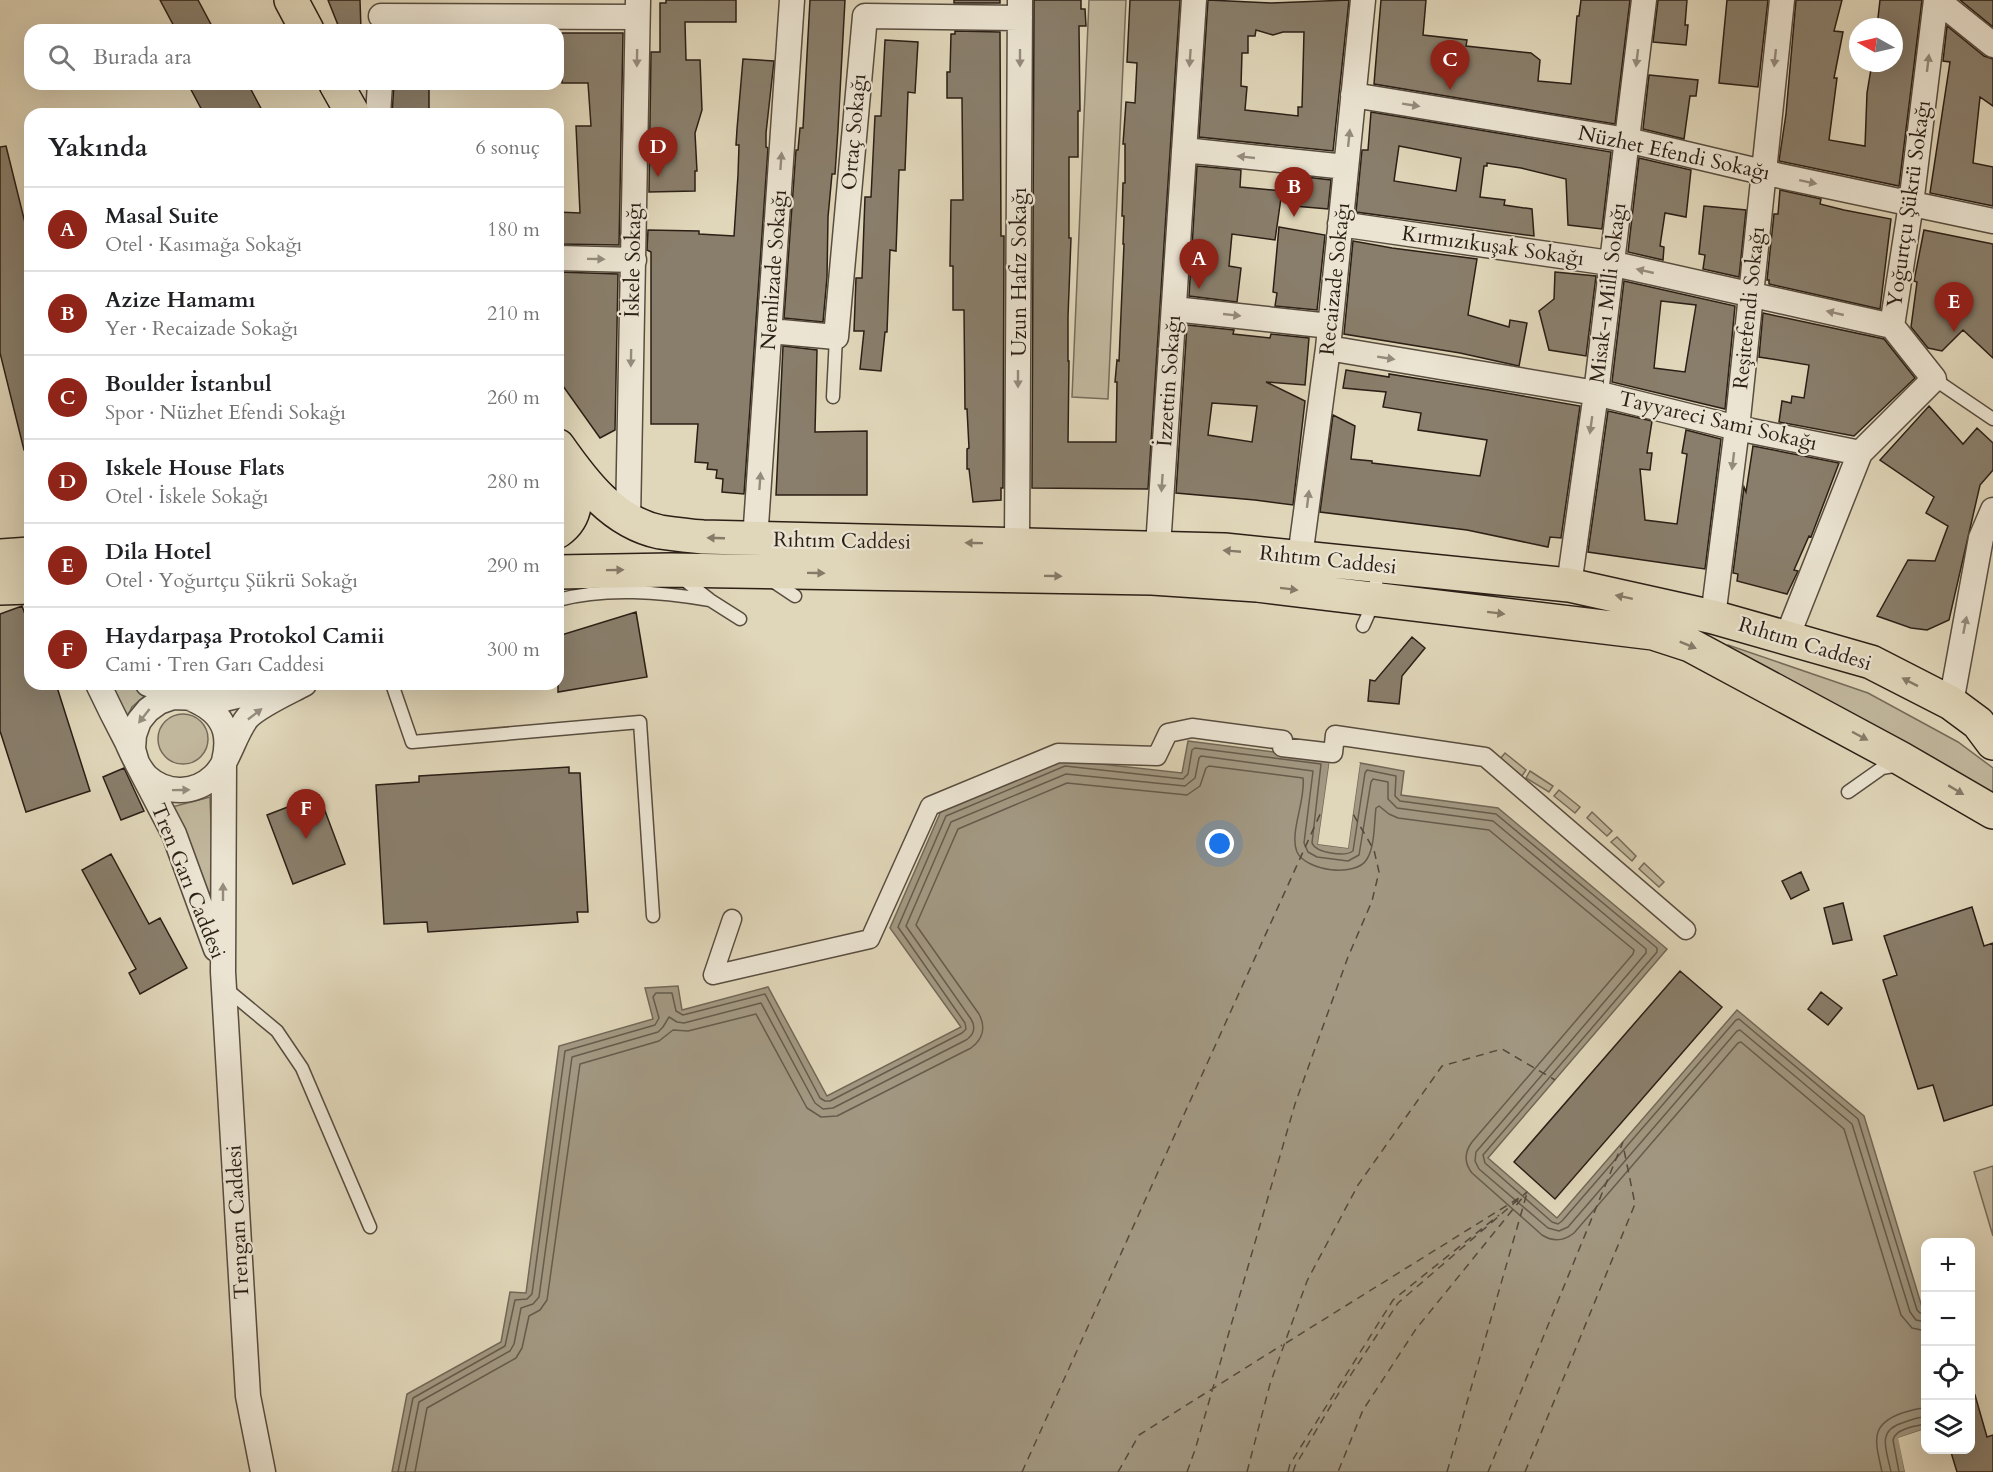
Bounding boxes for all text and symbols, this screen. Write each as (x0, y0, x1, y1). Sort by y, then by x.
north arrow (1849, 18, 1903, 72)
search box (24, 24, 564, 90)
pin: C (1430, 40, 1470, 90)
icon: search (45, 41, 78, 74)
text: Burada ara (93, 42, 192, 72)
one-way arrow (632, 49, 642, 68)
one-way arrow (1015, 49, 1025, 68)
one-way arrow (1185, 49, 1195, 68)
one-way arrow (1632, 49, 1642, 68)
one-way arrow (1770, 49, 1780, 68)
one-way arrow (1923, 53, 1933, 72)
street label: Ortaç Sokağı (834, 73, 874, 191)
street label: Yoğurtçu Şükrü Sokağı (1880, 98, 1938, 310)
one-way arrow (1402, 100, 1421, 109)
street label: Nüzhet Efendi Sokağı (1575, 118, 1773, 188)
pin: D (638, 128, 678, 177)
one-way arrow (1344, 128, 1354, 147)
text: Yakında (48, 130, 148, 165)
text: 6 sonuç (475, 134, 540, 161)
one-way arrow (777, 152, 786, 171)
one-way arrow (1236, 152, 1255, 162)
pin: B (1274, 168, 1314, 217)
one-way arrow (1799, 178, 1818, 187)
street label: Uzun Hafız Sokağı (1005, 187, 1034, 357)
street label: Nemlizade Sokağı (754, 189, 794, 351)
text: Masal Suite (105, 201, 219, 231)
street label: Recaizade Sokağı (1313, 201, 1357, 357)
street label: Misak-ı Milli Sokağı (1583, 201, 1633, 385)
street label: İskele Sokağı (617, 202, 649, 318)
text: A (60, 216, 75, 243)
text: 180 m (487, 216, 540, 243)
street label: Kırmızıkuşak Sokağı (1400, 219, 1586, 273)
street label: Reşitefendi Sokağı (1726, 225, 1772, 391)
text: Otel · Kasımağa Sokağı (105, 231, 302, 258)
pin: A (1180, 240, 1218, 289)
one-way arrow (586, 254, 605, 264)
one-way arrow (1635, 265, 1654, 275)
pin: E (1934, 282, 1974, 332)
text: Azize Hamamı (105, 285, 256, 315)
text: B (60, 300, 75, 327)
text: 210 m (487, 300, 540, 327)
one-way arrow (1825, 308, 1844, 317)
one-way arrow (1223, 310, 1242, 320)
street label: İzzettin Sokağı (1150, 314, 1188, 448)
text: Yer · Recaizade Sokağı (105, 315, 298, 342)
one-way arrow (627, 349, 636, 368)
one-way arrow (1376, 354, 1395, 363)
text: Boulder İstanbul (105, 369, 272, 399)
one-way arrow (1013, 370, 1023, 389)
text: C (60, 384, 75, 411)
text: 260 m (487, 384, 540, 411)
street label: Tayyareci Sami Sokağı (1616, 384, 1820, 458)
text: Spor · Nüzhet Efendi Sokağı (105, 399, 346, 426)
one-way arrow (1587, 416, 1596, 435)
one-way arrow (1728, 451, 1738, 470)
text: Iskele House Flats (105, 453, 285, 483)
text: D (59, 468, 76, 495)
text: 280 m (487, 468, 540, 495)
one-way arrow (755, 472, 764, 491)
one-way arrow (1158, 474, 1167, 493)
text: Otel · İskele Sokağı (105, 483, 268, 510)
one-way arrow (1304, 489, 1313, 508)
street label: Rıhtım Caddesi (773, 525, 911, 557)
one-way arrow (706, 533, 725, 543)
text: Dila Hotel (105, 537, 211, 567)
street label: Rıhtım Caddesi (1258, 538, 1398, 582)
one-way arrow (964, 539, 983, 548)
one-way arrow (1222, 546, 1241, 555)
text: E (61, 552, 74, 579)
text: 290 m (487, 552, 540, 579)
one-way arrow (605, 565, 624, 575)
text: Otel · Yoğurtçu Şükrü Sokağı (105, 567, 358, 594)
one-way arrow (806, 568, 825, 578)
one-way arrow (1043, 572, 1062, 581)
one-way arrow (1280, 584, 1299, 593)
one-way arrow (1614, 592, 1633, 601)
one-way arrow (1487, 609, 1506, 618)
street label: Rıhtım Caddesi (1735, 610, 1875, 678)
one-way arrow (1961, 615, 1970, 634)
text: Haydarpaşa Protokol Camii (105, 621, 385, 651)
text: F (62, 636, 73, 663)
text: 300 m (487, 636, 540, 663)
one-way arrow (1679, 641, 1697, 650)
text: Cami · Tren Garı Caddesi (105, 651, 324, 678)
one-way arrow (1902, 678, 1919, 687)
one-way arrow (247, 707, 263, 720)
one-way arrow (138, 708, 150, 724)
one-way arrow (1852, 731, 1869, 741)
one-way arrow (1948, 784, 1964, 795)
one-way arrow (172, 785, 191, 794)
pin: F (286, 790, 326, 839)
street label: Tren Garı Caddesi (144, 799, 232, 963)
your location (1205, 829, 1234, 858)
one-way arrow (218, 883, 228, 902)
street label: Trengarı Caddesi (219, 1144, 257, 1300)
map controls (1921, 1238, 1975, 1454)
button: + (1921, 1238, 1975, 1292)
button: − (1921, 1292, 1975, 1346)
button: locate (1921, 1346, 1975, 1400)
button: layers (1921, 1400, 1975, 1454)

